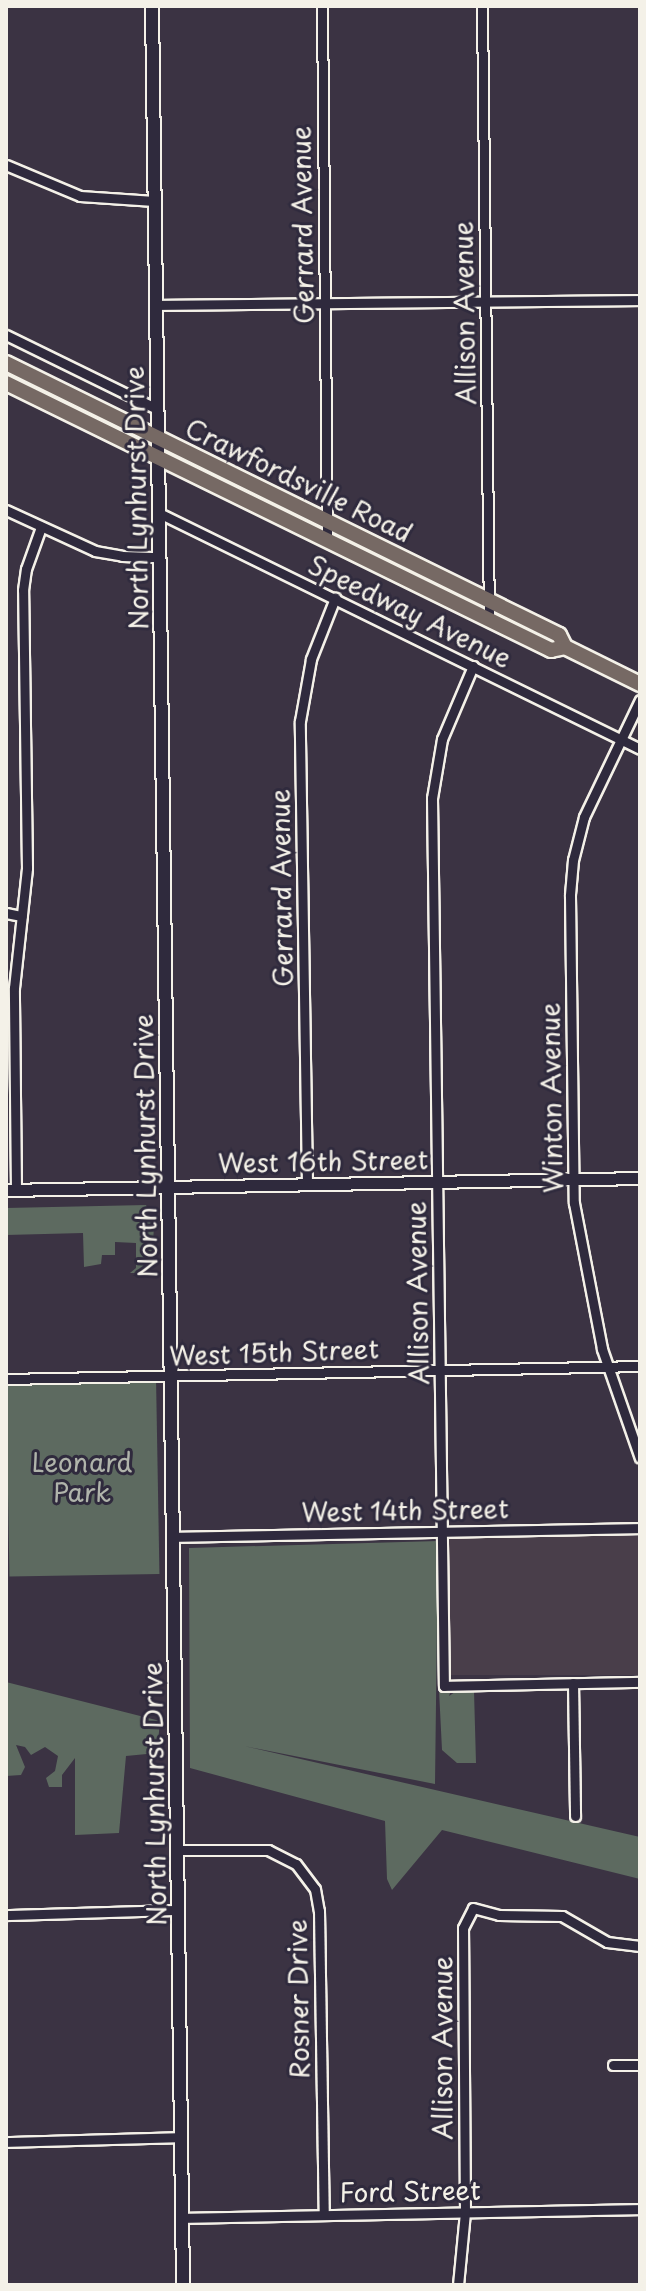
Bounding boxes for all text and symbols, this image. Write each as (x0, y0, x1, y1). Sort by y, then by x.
street label: Gerrard Avenue (285, 125, 319, 325)
street label: Allison Avenue (447, 222, 481, 404)
street label: North Lynhurst Drive (118, 364, 154, 632)
street label: Crawfordsville Road (180, 411, 418, 549)
street label: Speedway Avenue (303, 548, 517, 674)
street label: Gerrard Avenue (264, 788, 298, 988)
street label: Winton Avenue (534, 1004, 568, 1192)
street label: North Lynhurst Drive (127, 1012, 163, 1280)
street label: West 16th Street (217, 1144, 429, 1178)
street label: Allison Avenue (400, 1202, 434, 1384)
street label: West 15th Street (169, 1333, 379, 1371)
park label: Leonard Park (32, 1446, 132, 1508)
street label: West 14th Street (300, 1493, 510, 1527)
street label: North Lynhurst Drive (136, 1660, 172, 1928)
street label: Rosner Drive (281, 1918, 315, 2080)
street label: Allison Avenue (426, 1958, 458, 2138)
street label: Ford Street (339, 2174, 481, 2208)

